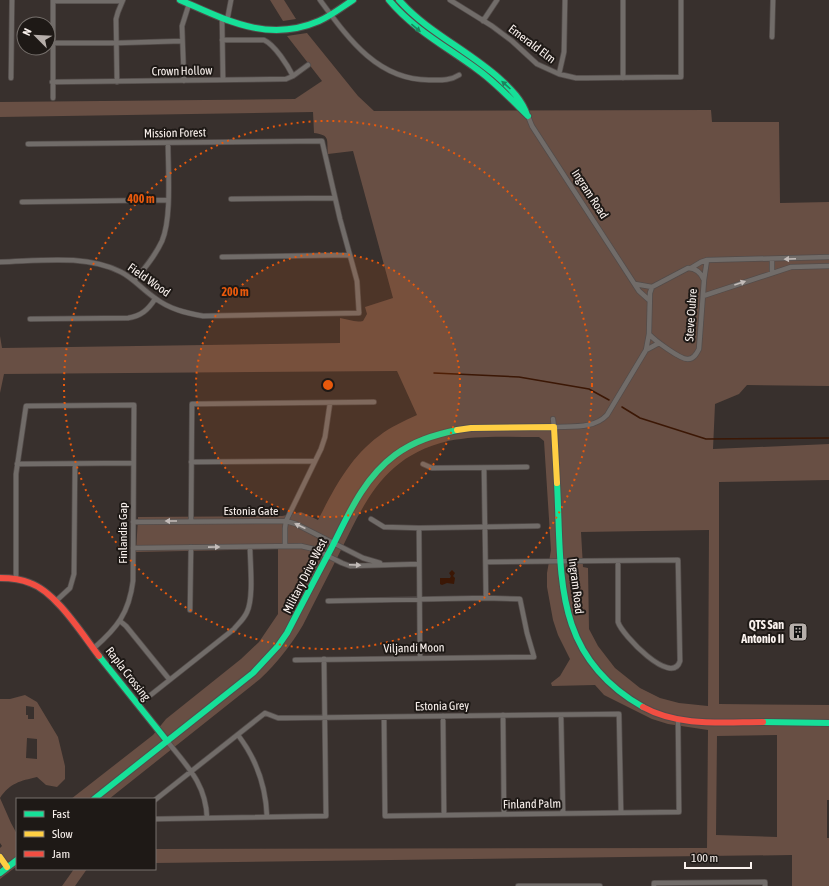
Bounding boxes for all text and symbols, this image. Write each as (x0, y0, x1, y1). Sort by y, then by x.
north arrow (16, 16, 56, 56)
street label: Emerald Elm (506, 22, 558, 66)
one-way arrow (412, 23, 421, 32)
text: N (20, 27, 34, 37)
street label: Crown Hollow (152, 63, 212, 79)
one-way arrow (501, 80, 511, 89)
street label: Mission Forest (144, 125, 207, 141)
street label: Ingram Road (569, 167, 611, 221)
text: 400 m (126, 192, 155, 206)
one-way arrow (784, 255, 796, 262)
street label: Field Wood (125, 260, 173, 300)
one-way arrow (734, 280, 746, 286)
text: 200 m (221, 285, 249, 299)
street label: Steve Oubre (682, 288, 700, 342)
centre of rings (321, 378, 335, 392)
street label: Finlandia Gap (116, 502, 130, 564)
street label: Estonia Gate (224, 504, 278, 518)
one-way arrow (164, 518, 177, 524)
one-way arrow (294, 523, 305, 529)
street label: Military Drive West (280, 536, 330, 616)
one-way arrow (208, 544, 221, 550)
street label: Ingram Road (566, 557, 586, 615)
one-way arrow (349, 562, 361, 569)
place label: QTS San Antonio II (740, 618, 784, 646)
building icon: QTS San Antonio II (787, 621, 809, 643)
street label: Viljandi Moon (383, 640, 445, 656)
street label: Rapla Crossing (103, 644, 154, 704)
street label: Estonia Grey (415, 699, 469, 713)
street label: Finland Palm (503, 796, 561, 812)
legend (16, 798, 156, 870)
text: Fast (52, 807, 70, 821)
text: Slow (52, 827, 73, 841)
scale bar (685, 844, 751, 870)
text: Jam (52, 847, 70, 861)
text: 100 m (691, 851, 718, 865)

